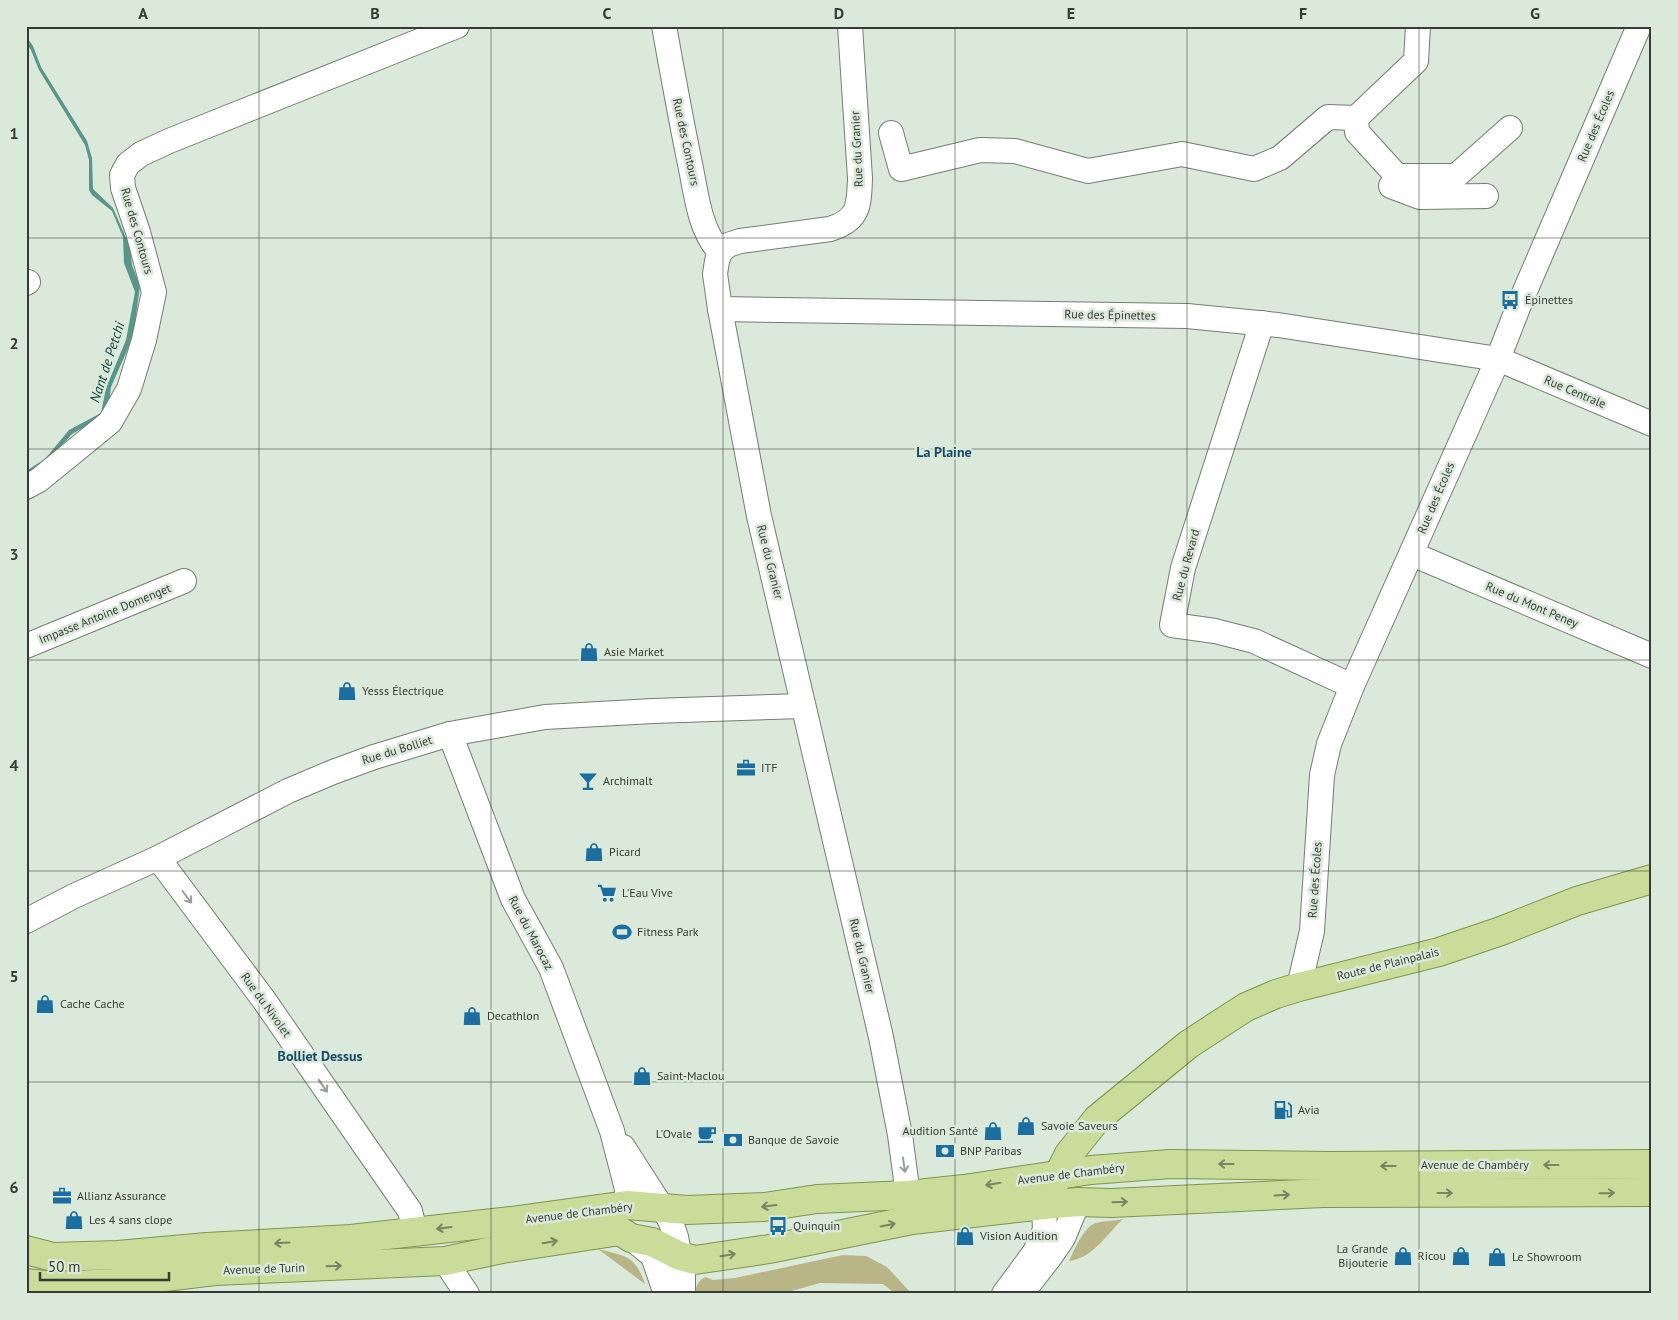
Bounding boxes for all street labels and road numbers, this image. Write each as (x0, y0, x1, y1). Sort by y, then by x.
street label: Rue des Écoles (1574, 88, 1617, 164)
street label: Rue des Contours (670, 97, 703, 187)
street label: Rue du Granier (847, 111, 866, 187)
street label: Rue des Contours (118, 186, 157, 276)
street label: Rue des Épinettes (1064, 306, 1156, 323)
street label: Rue Centrale (1542, 372, 1608, 411)
street label: Rue des Écoles (1414, 460, 1457, 536)
street label: Rue du Granier (754, 523, 787, 601)
street label: Rue du Revard (1169, 527, 1202, 602)
street label: Rue du Mont Peney (1484, 578, 1581, 631)
street label: Impasse Antoine Domenget (37, 580, 173, 647)
street label: Rue du Bolliet (360, 732, 434, 767)
street label: Rue des Écoles (1304, 841, 1325, 919)
street label: Rue du Marocaz (506, 893, 557, 972)
street label: Rue du Granier (847, 917, 878, 995)
street label: Route de Plainpalais (1335, 944, 1440, 983)
street label: Rue du Nivolet (238, 970, 295, 1040)
street label: Avenue de Chambéry (1421, 1157, 1529, 1172)
street label: Avenue de Chambéry (1017, 1159, 1126, 1188)
street label: Avenue de Chambéry (525, 1198, 634, 1227)
street label: Avenue de Turin (223, 1260, 305, 1277)

